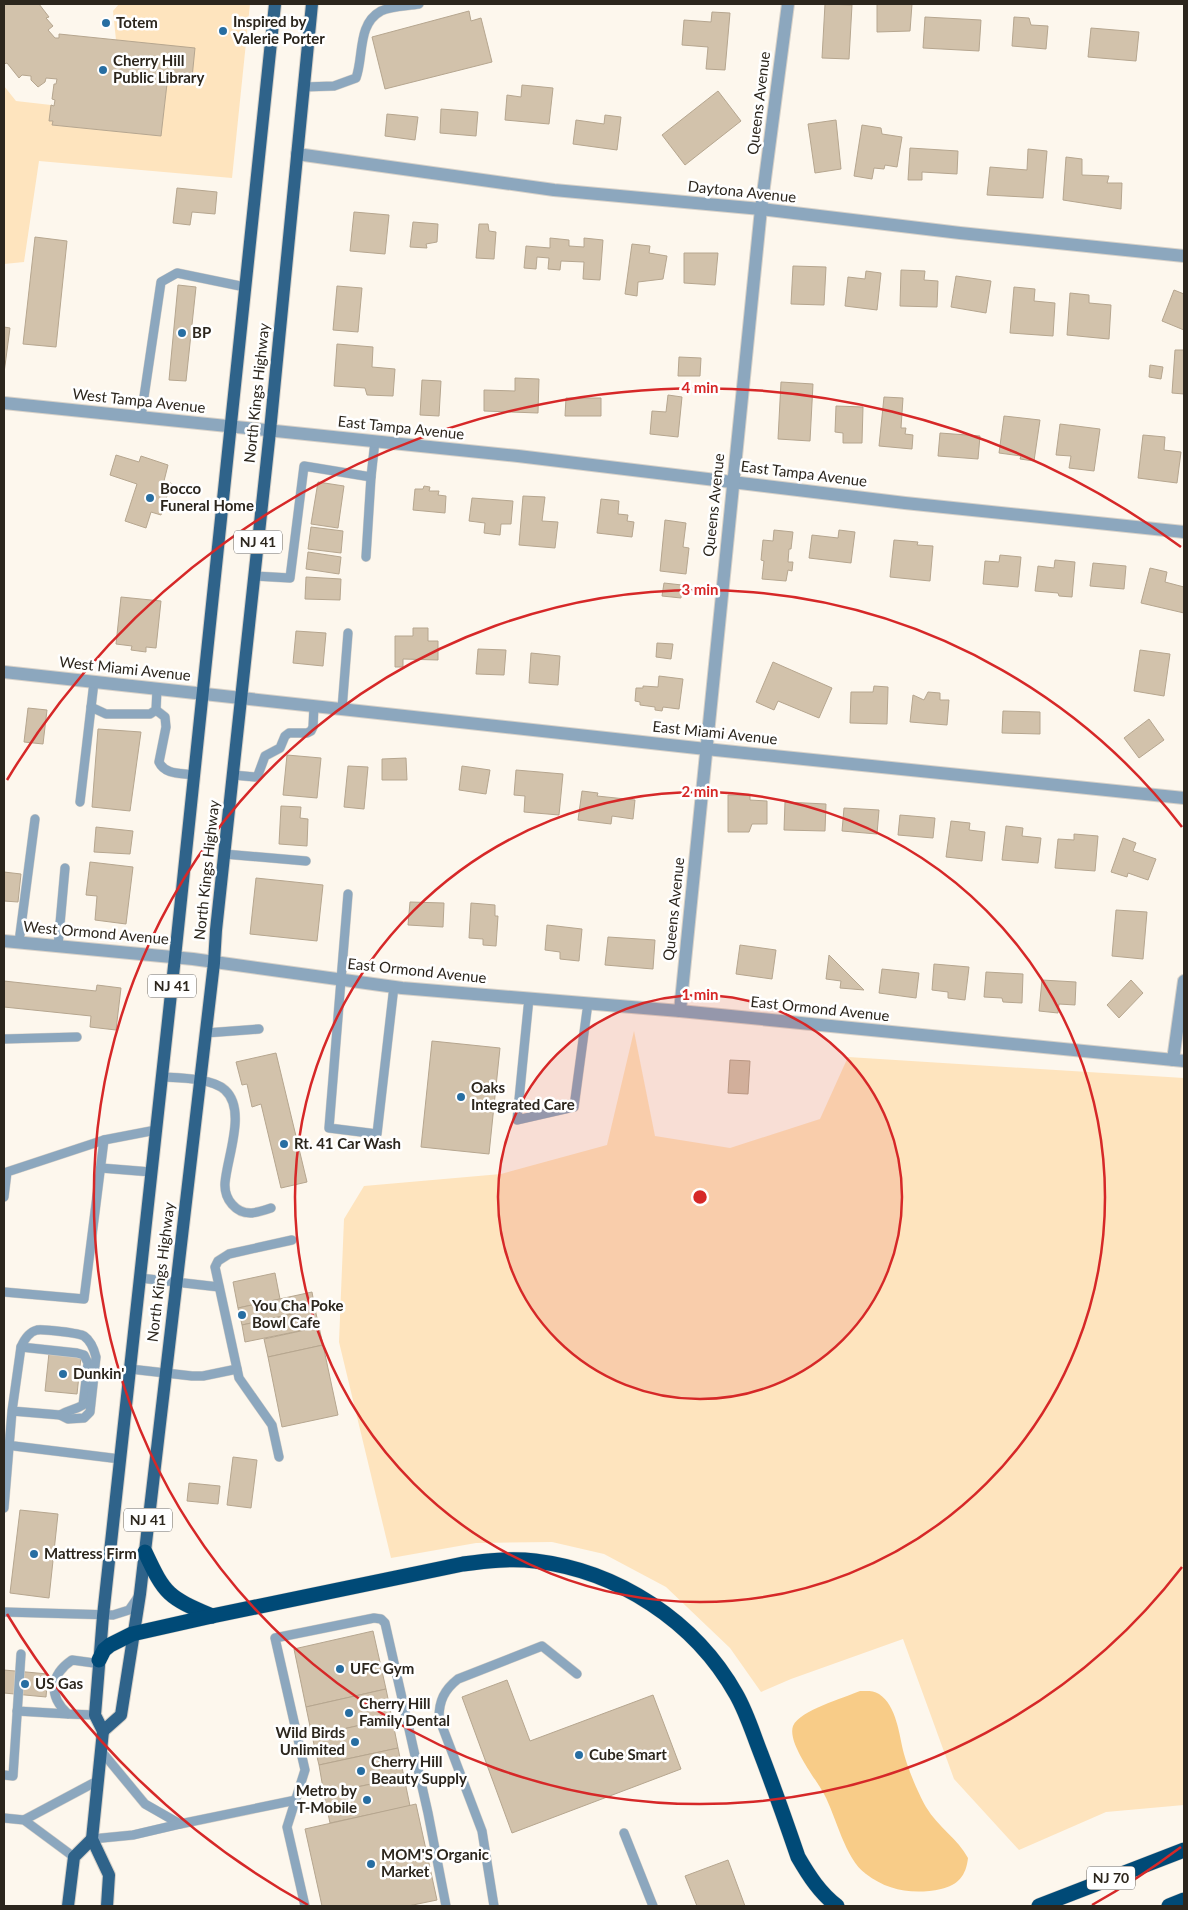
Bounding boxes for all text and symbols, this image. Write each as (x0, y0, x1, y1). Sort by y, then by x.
place label: Inspired by Valerie Porter (232, 12, 325, 47)
place label: Totem (116, 13, 158, 31)
marker: Totem (100, 17, 112, 29)
marker: Inspired by Valerie Porter (217, 25, 229, 37)
street label: Queens Avenue (743, 50, 773, 156)
place label: Cherry Hill Public Library (113, 51, 204, 86)
marker: Cherry Hill Public Library (97, 64, 109, 76)
street label: Daytona Avenue (687, 176, 797, 206)
street label: North Kings Highway (240, 322, 272, 464)
place label: BP (192, 323, 211, 341)
marker: BP (176, 327, 188, 339)
text: 4 min (681, 378, 719, 396)
street label: West Tampa Avenue (72, 384, 207, 416)
street label: East Tampa Avenue (337, 411, 465, 443)
street label: Queens Avenue (699, 452, 727, 558)
street label: East Tampa Avenue (740, 456, 868, 490)
place label: Bocco Funeral Home (160, 479, 254, 514)
marker: Bocco Funeral Home (144, 492, 156, 504)
road number: NJ 41 (234, 530, 282, 554)
text: 3 min (681, 580, 719, 598)
street label: West Miami Avenue (58, 652, 192, 684)
street label: East Miami Avenue (652, 716, 779, 748)
text: 2 min (681, 782, 719, 800)
street label: North Kings Highway (190, 799, 222, 941)
street label: Queens Avenue (659, 856, 687, 962)
street label: West Ormond Avenue (22, 917, 170, 947)
street label: East Ormond Avenue (347, 954, 488, 986)
road number: NJ 41 (148, 974, 196, 998)
text: 1 min (681, 985, 719, 1003)
street label: East Ormond Avenue (750, 992, 891, 1024)
place label: Oaks Integrated Care (471, 1078, 575, 1113)
marker: Oaks Integrated Care (455, 1091, 467, 1103)
place label: Rt. 41 Car Wash (294, 1134, 401, 1152)
marker: Rt. 41 Car Wash (278, 1138, 290, 1150)
centre of rings (691, 1188, 709, 1206)
street label: North Kings Highway (143, 1201, 178, 1343)
place label: You Cha Poke Bowl Cafe (251, 1296, 344, 1331)
marker: You Cha Poke Bowl Cafe (236, 1309, 248, 1321)
place label: Dunkin' (73, 1364, 124, 1382)
marker: Dunkin' (57, 1368, 69, 1380)
road number: NJ 41 (124, 1508, 172, 1532)
place label: Mattress Firm (44, 1544, 137, 1562)
marker: Mattress Firm (28, 1548, 40, 1560)
place label: UFC Gym (350, 1659, 414, 1677)
marker: UFC Gym (334, 1663, 346, 1675)
place label: US Gas (35, 1674, 83, 1692)
marker: US Gas (19, 1678, 31, 1690)
place label: Cherry Hill Family Dental (359, 1694, 450, 1729)
marker: Cherry Hill Family Dental (343, 1707, 355, 1719)
place label: Wild Birds Unlimited (276, 1723, 345, 1758)
marker: Wild Birds Unlimited (349, 1736, 361, 1748)
place label: Cube Smart (589, 1745, 667, 1763)
marker: Cube Smart (573, 1749, 585, 1761)
place label: Cherry Hill Beauty Supply (371, 1752, 467, 1787)
marker: Cherry Hill Beauty Supply (355, 1765, 367, 1777)
place label: Metro by T-Mobile (296, 1781, 357, 1816)
marker: Metro by T-Mobile (361, 1794, 373, 1806)
place label: MOM'S Organic Market (381, 1845, 489, 1880)
marker: MOM'S Organic Market (365, 1858, 377, 1870)
road number: NJ 70 (1087, 1866, 1135, 1890)

